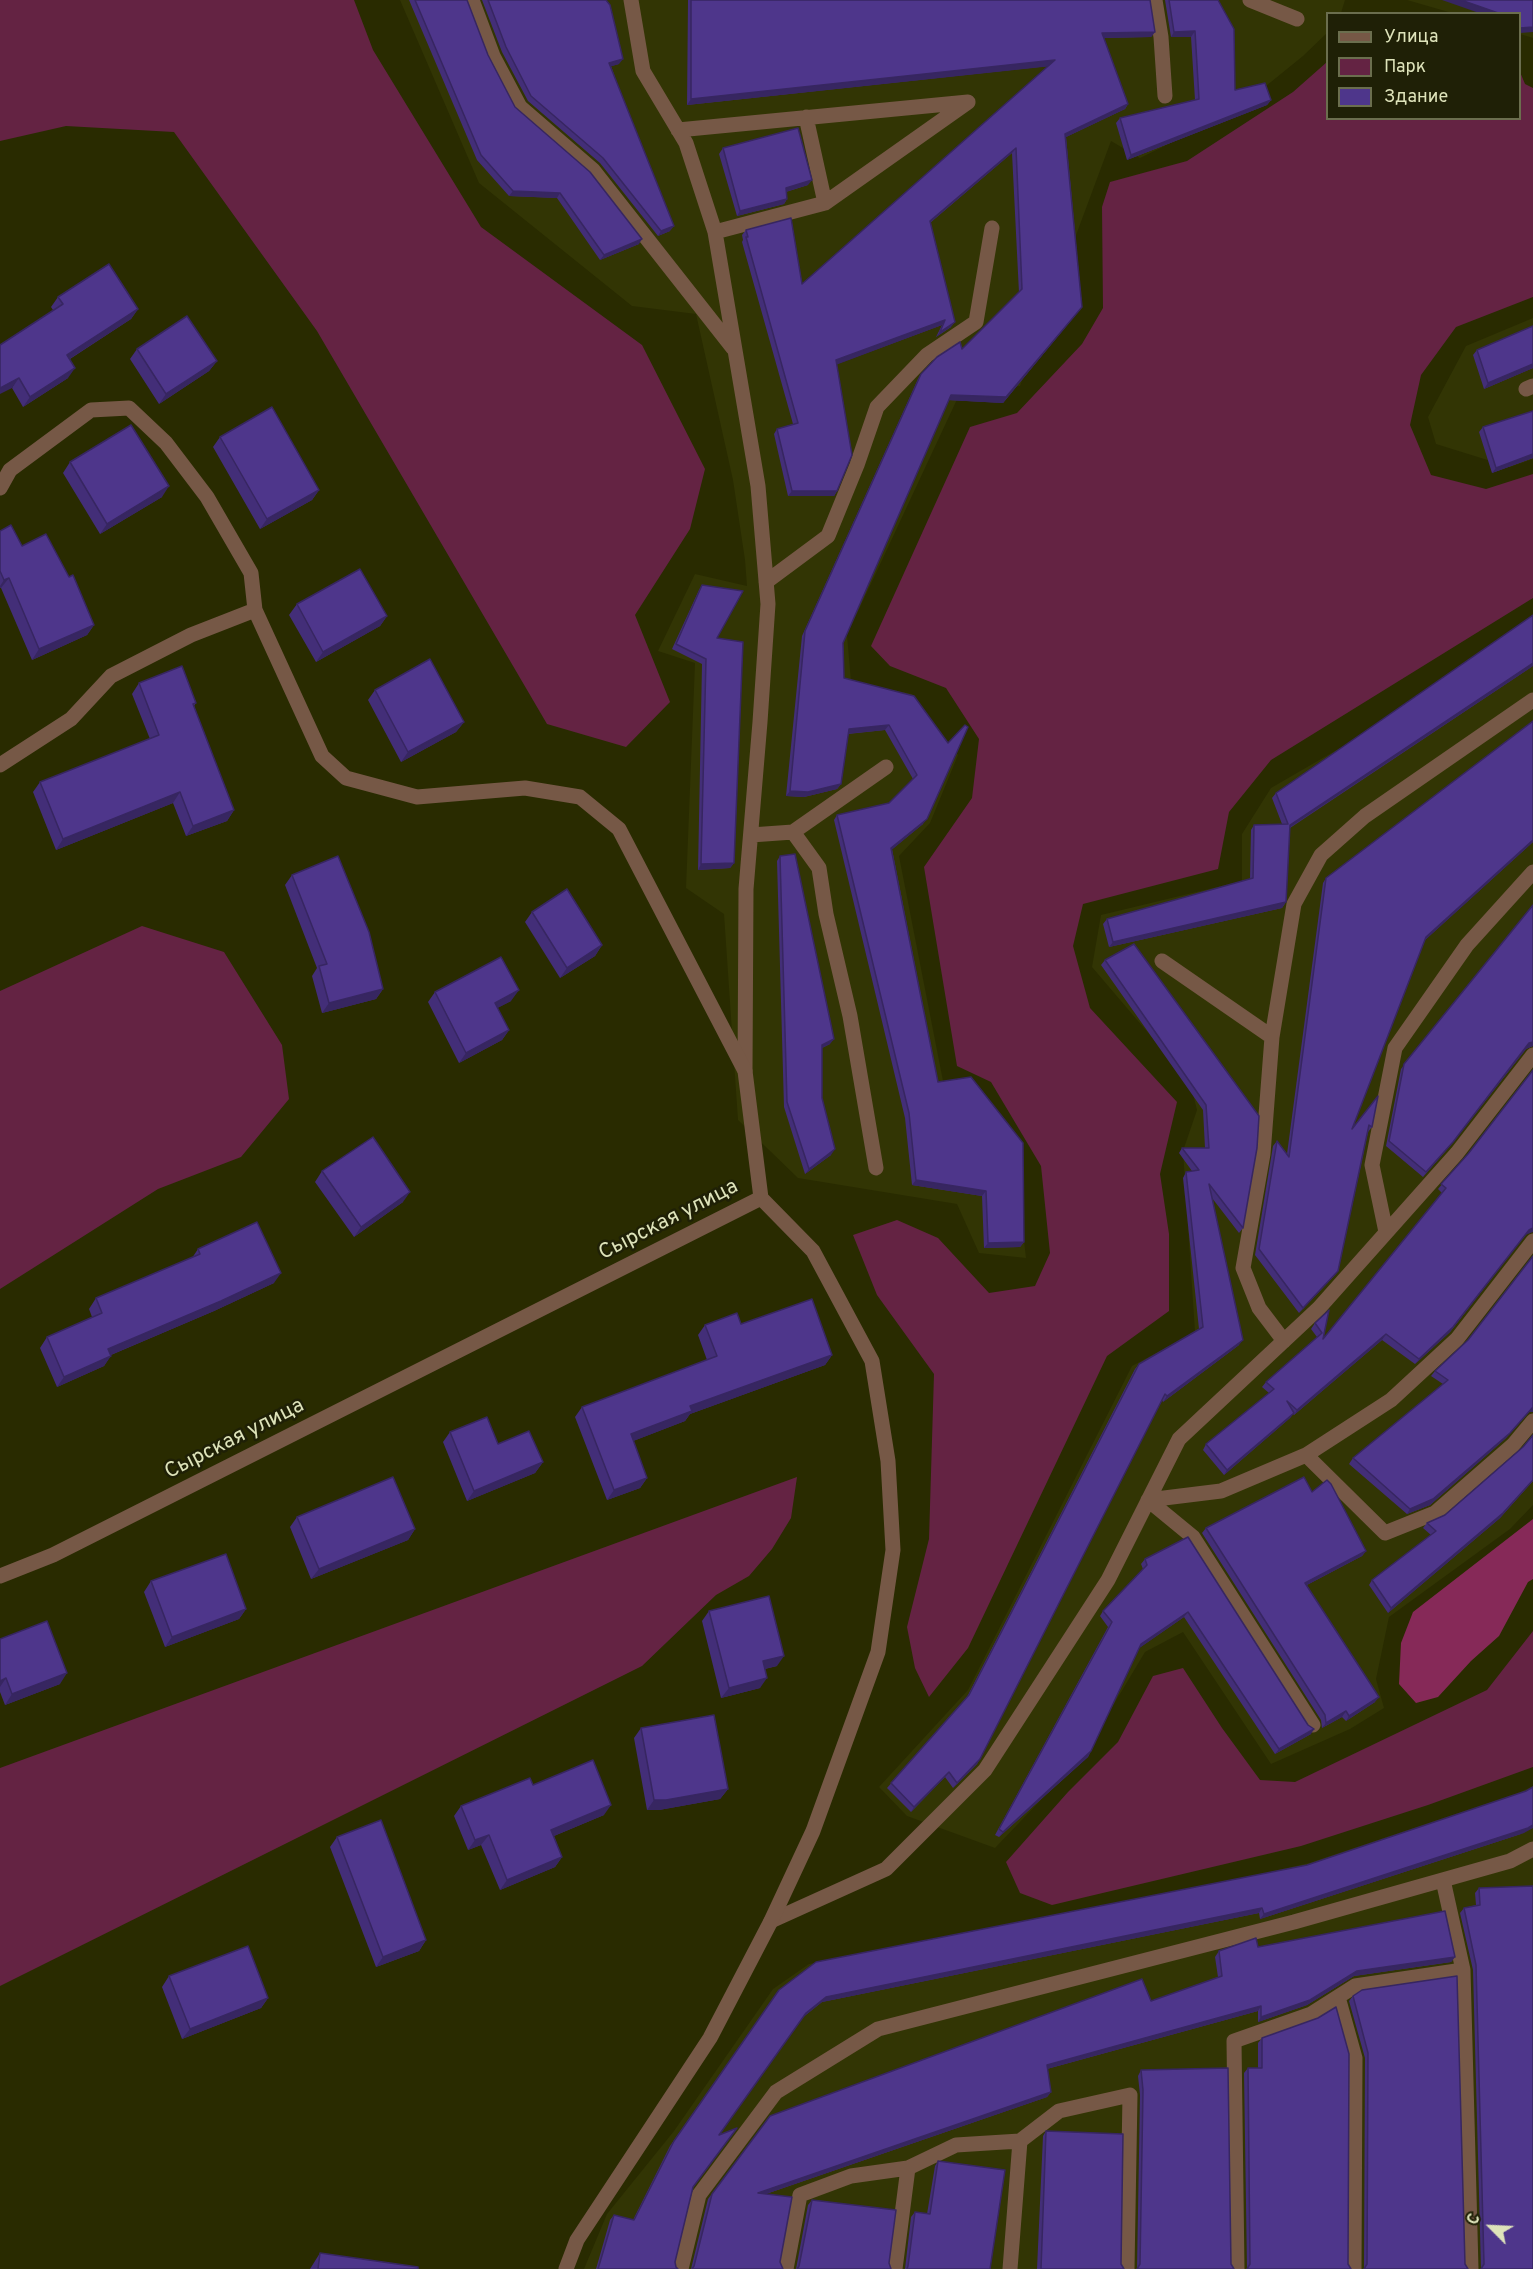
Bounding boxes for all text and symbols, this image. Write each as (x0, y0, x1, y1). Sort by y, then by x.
legend (1326, 12, 1521, 120)
text: Улица (1384, 26, 1438, 49)
text: Парк (1384, 56, 1426, 79)
text: Здание (1384, 86, 1448, 109)
street label: Сырская улица (595, 1175, 743, 1267)
street label: Сырская улица (161, 1394, 309, 1486)
north arrow (1461, 2197, 1521, 2257)
text: С (1463, 2211, 1486, 2228)

